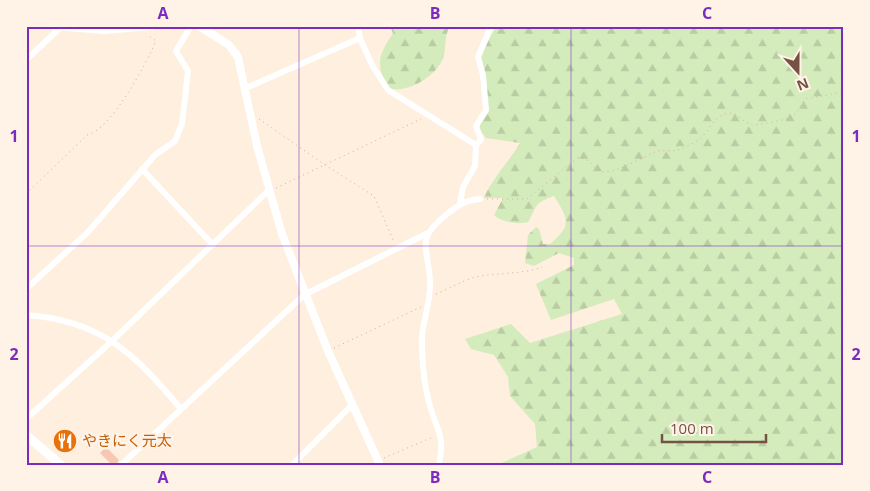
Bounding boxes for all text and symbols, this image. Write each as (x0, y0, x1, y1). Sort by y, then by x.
text: A (157, 2, 169, 24)
text: B (430, 2, 440, 24)
text: C (702, 2, 712, 24)
north arrow (772, 48, 822, 98)
text: N (794, 74, 812, 96)
text: 1 (9, 125, 19, 147)
text: 1 (851, 125, 861, 147)
text: 2 (9, 343, 19, 365)
text: 2 (851, 343, 861, 365)
scale bar (662, 411, 766, 443)
text: 100 m (670, 418, 714, 438)
restaurant icon: やきにく元太 (52, 428, 78, 454)
place label: やきにく元太 (82, 430, 172, 450)
text: A (157, 466, 169, 488)
text: B (430, 466, 440, 488)
text: C (702, 466, 712, 488)

